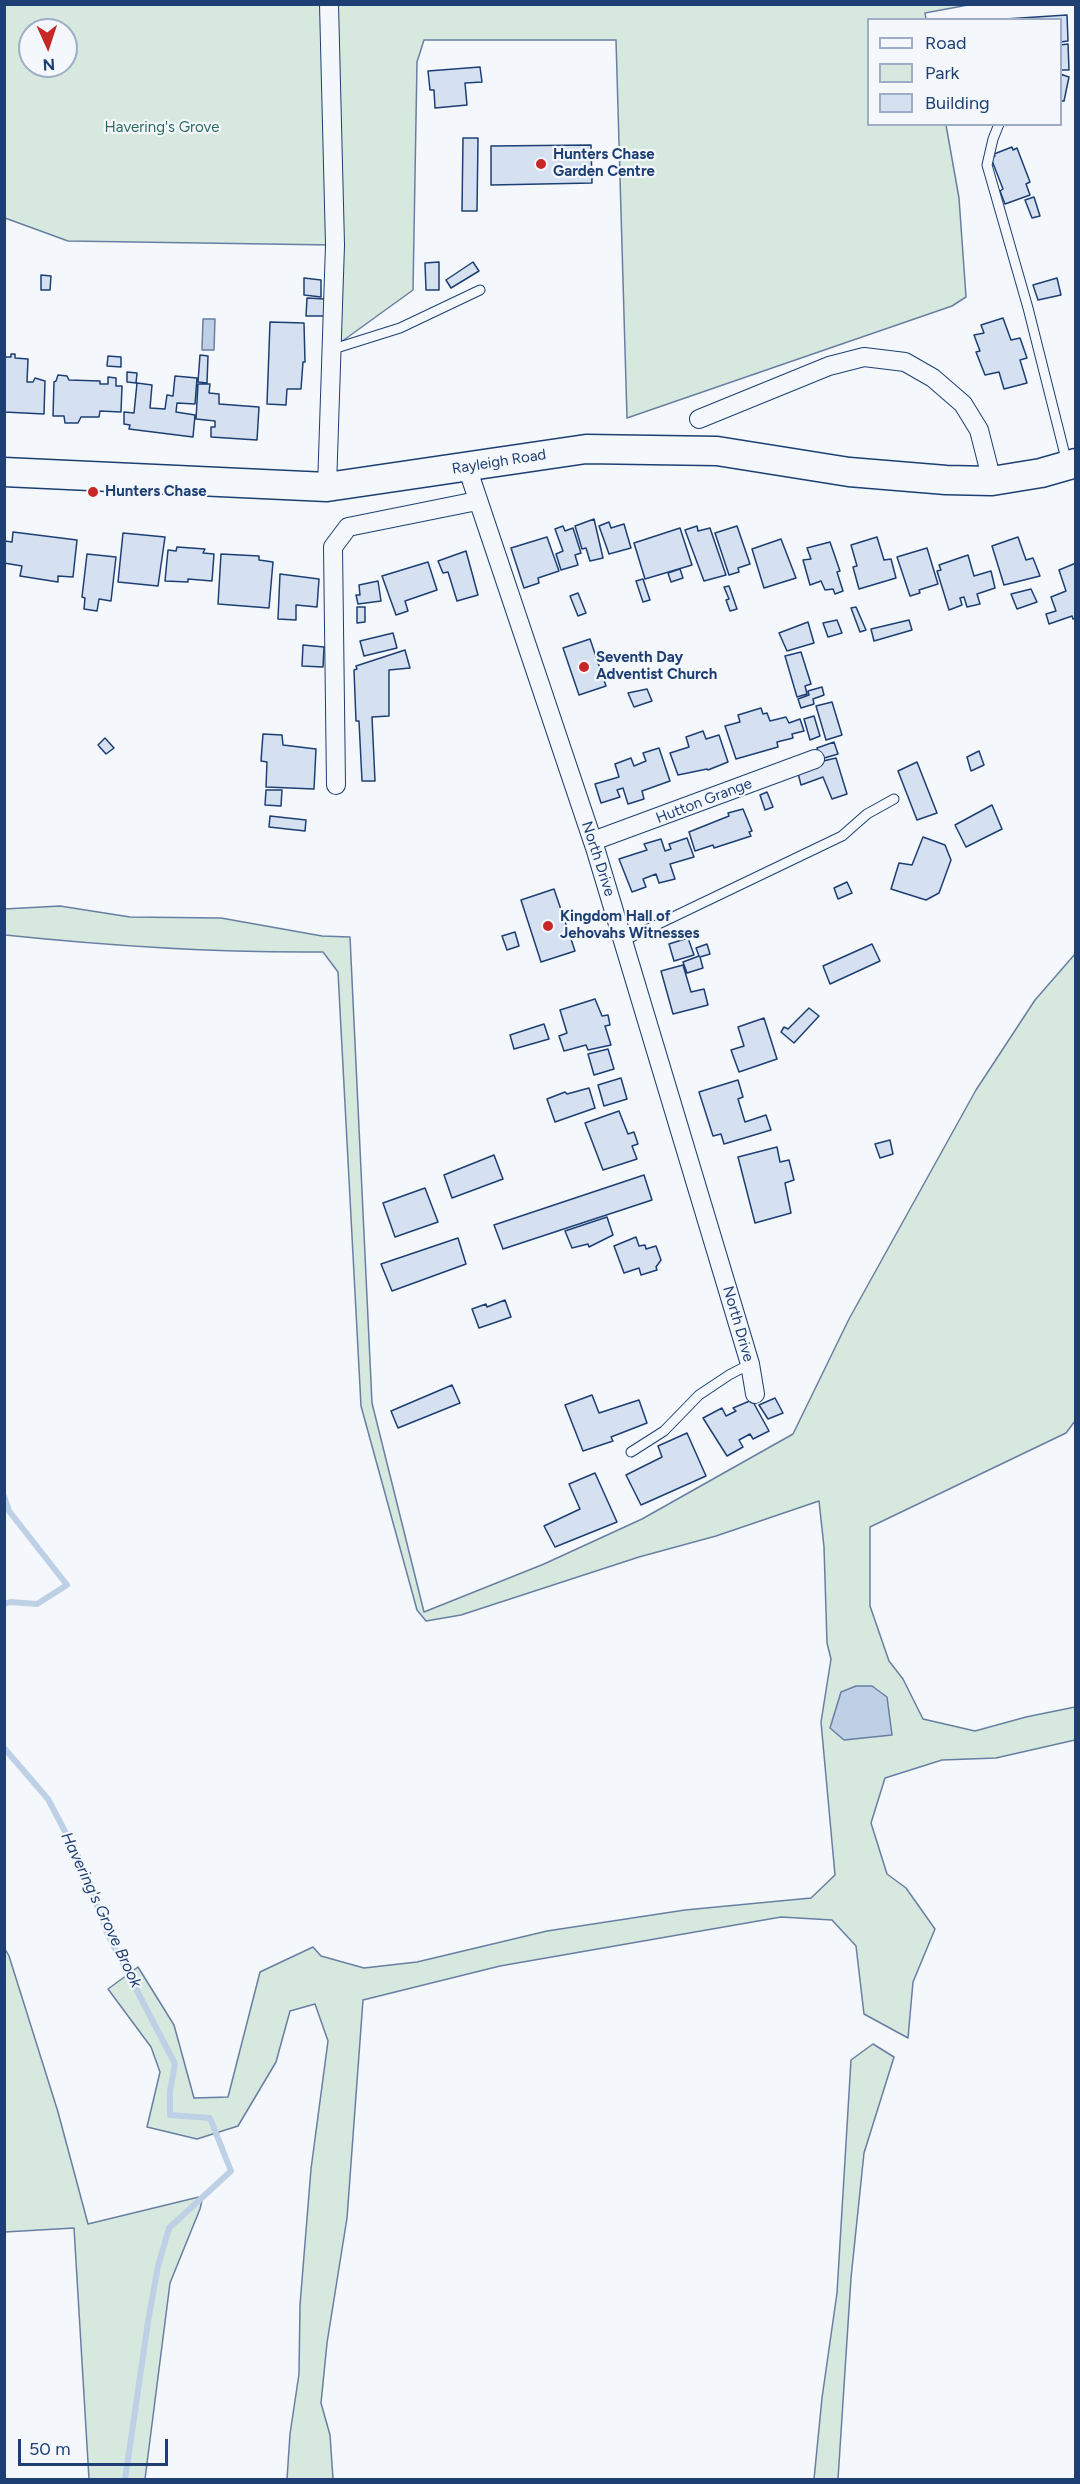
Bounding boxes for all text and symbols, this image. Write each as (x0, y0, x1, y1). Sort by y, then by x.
north arrow (18, 18, 78, 78)
legend (867, 18, 1062, 126)
text: Road (925, 32, 966, 54)
text: N (42, 55, 56, 74)
text: Park (925, 62, 959, 84)
text: Building (925, 92, 990, 114)
park label: Havering's Grove (105, 119, 219, 137)
place label: Hunters Chase Garden Centre (553, 146, 655, 181)
marker: Hunters Chase Garden Centre (534, 157, 548, 171)
street label: Rayleigh Road (451, 446, 547, 478)
place label: Hunters Chase (105, 483, 206, 501)
marker: Hunters Chase (86, 485, 100, 499)
place label: Seventh Day Adventist Church (596, 649, 717, 684)
marker: Seventh Day Adventist Church (577, 660, 591, 674)
street label: Hutton Grange (654, 774, 754, 828)
street label: North Drive (577, 819, 619, 899)
place label: Kingdom Hall of Jehovahs Witnesses (560, 908, 700, 943)
marker: Kingdom Hall of Jehovahs Witnesses (541, 919, 555, 933)
street label: North Drive (719, 1284, 757, 1364)
water label: Havering's Grove Brook (56, 1829, 146, 1991)
scale bar (21, 2427, 171, 2465)
text: 50 m (29, 2438, 71, 2460)

